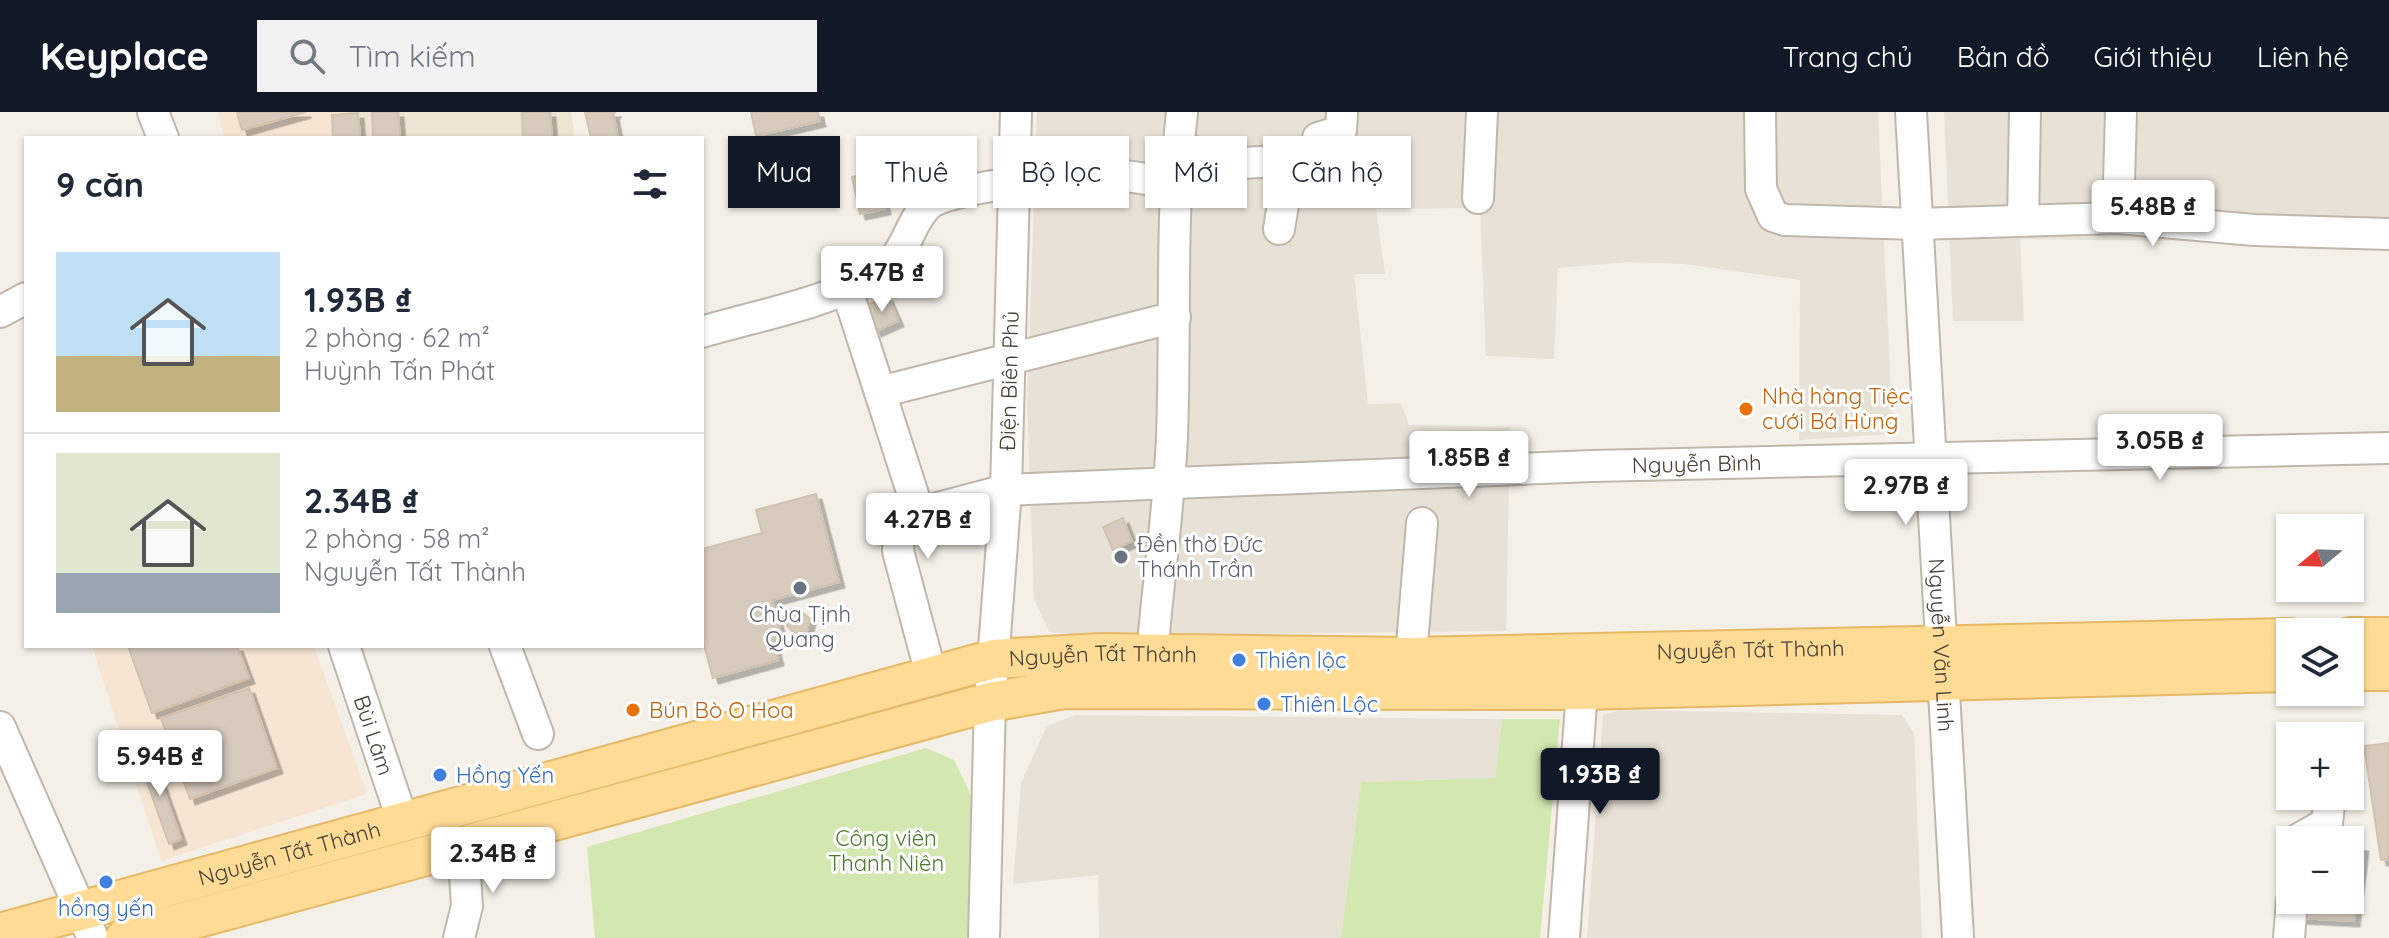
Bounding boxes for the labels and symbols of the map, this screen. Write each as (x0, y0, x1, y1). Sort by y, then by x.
pin: 5.48B ₫ (2079, 180, 2227, 248)
pin: 5.47B ₫ (808, 246, 956, 314)
street label: Điện Biên Phủ (993, 310, 1025, 451)
place label: Nhà hàng Tiệc cưới Bá Hùng (1762, 382, 1910, 435)
marker: Nhà hàng Tiệc cưới Bá Hùng (1737, 400, 1755, 418)
pin: 3.05B ₫ (2086, 414, 2234, 482)
pin: 1.85B ₫ (1395, 431, 1543, 499)
street label: Nguyễn Bình (1631, 448, 1762, 479)
pin: 2.97B ₫ (1832, 459, 1980, 527)
pin: 4.27B ₫ (854, 493, 1002, 561)
north arrow (2276, 514, 2364, 602)
place label: Đền thờ Đức Thánh Trần (1137, 530, 1263, 583)
marker: Đền thờ Đức Thánh Trần (1112, 548, 1130, 566)
street label: Nguyễn Văn Linh (1922, 558, 1960, 733)
marker: Chùa Tịnh Quang (791, 579, 809, 597)
place label: Chùa Tịnh Quang (749, 600, 851, 653)
street label: Nguyễn Tất Thành (1656, 634, 1845, 666)
street label: Nguyễn Tất Thành (1008, 639, 1197, 672)
place label: Thiên lộc (1255, 646, 1346, 674)
marker: Thiên lộc (1230, 651, 1248, 669)
place label: Thiên Lộc (1280, 690, 1378, 718)
street label: Bùi Lâm (347, 691, 400, 779)
marker: Thiên Lộc (1255, 695, 1273, 713)
place label: Bún Bò O Hoa (649, 696, 794, 724)
marker: Bún Bò O Hoa (624, 701, 642, 719)
pin: 5.94B ₫ (86, 730, 234, 798)
pin: 1.93B ₫ (1526, 748, 1674, 816)
place label: Hồng Yến (456, 761, 554, 789)
marker: Hồng Yến (431, 766, 449, 784)
street label: Nguyễn Tất Thành (195, 815, 384, 892)
park label: Công viên Thanh Niên (828, 824, 944, 877)
pin: 2.34B ₫ (419, 827, 567, 895)
marker: hồng yến (97, 873, 115, 891)
place label: hồng yến (58, 894, 154, 922)

